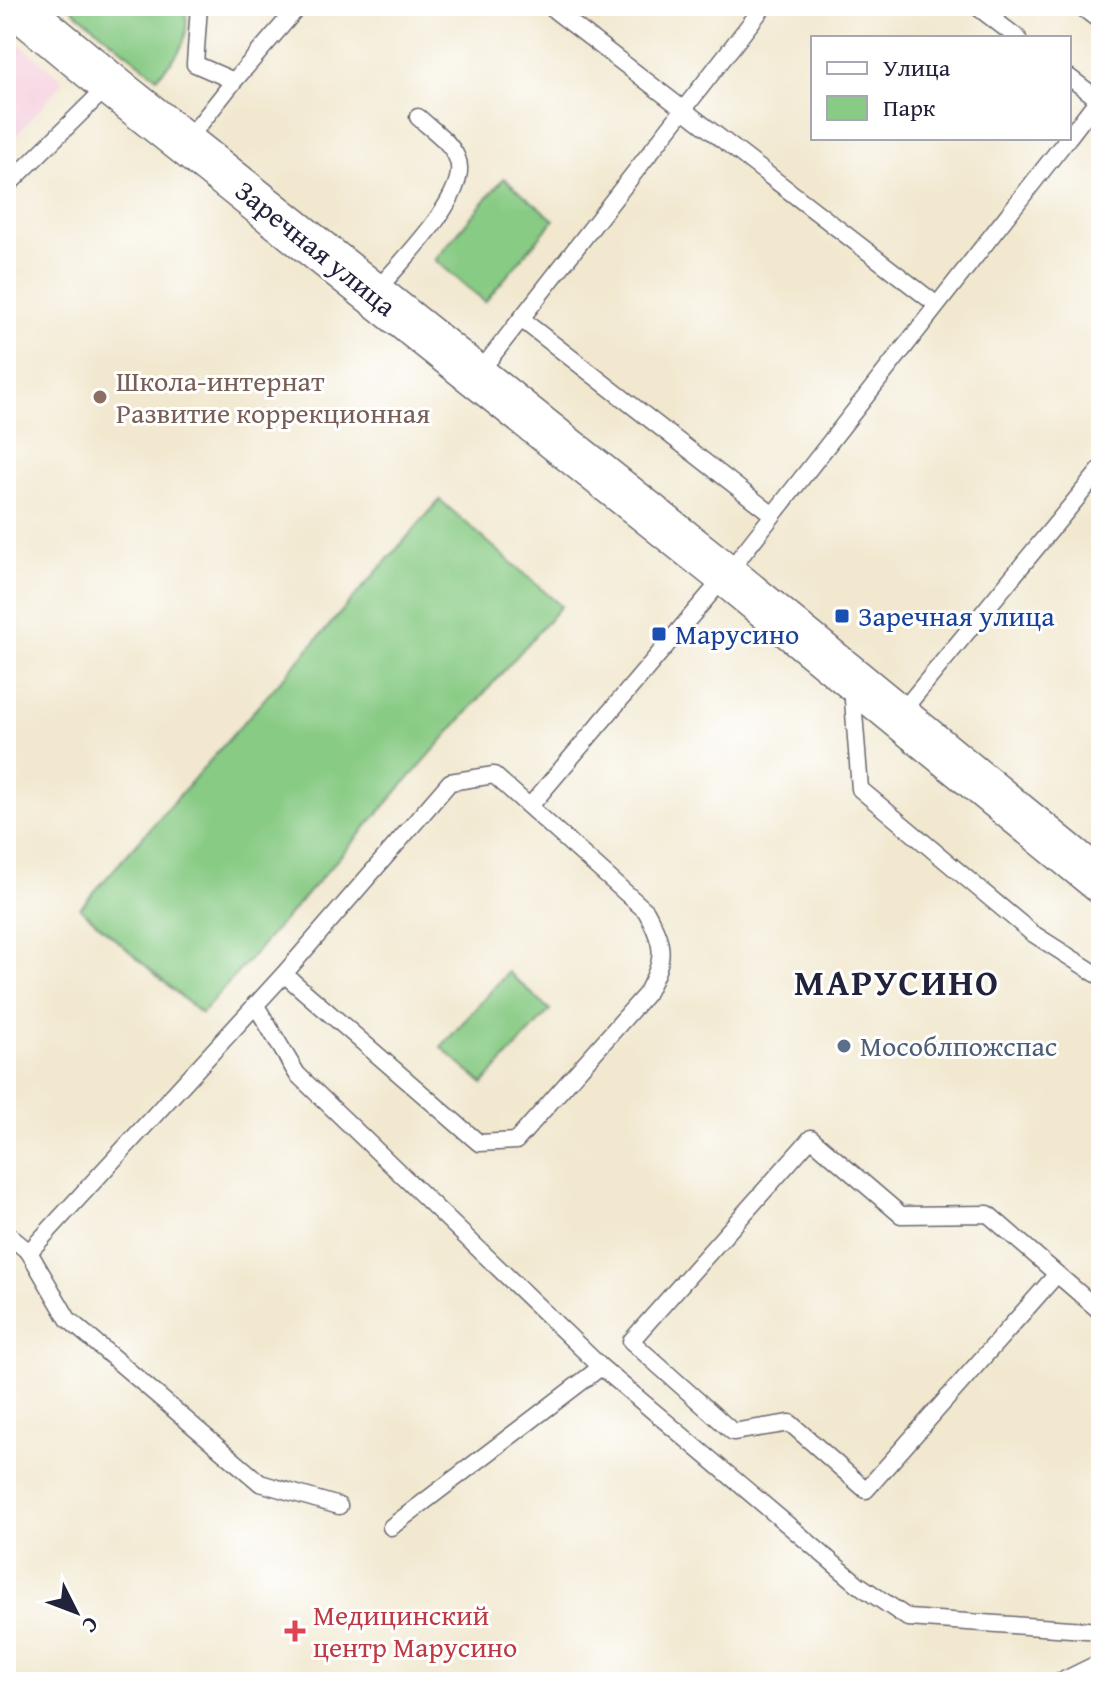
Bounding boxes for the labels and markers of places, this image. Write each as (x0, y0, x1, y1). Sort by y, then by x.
place label: Школа-интернат Развитие коррекционная (116, 360, 430, 433)
marker: Школа-интернат Развитие коррекционная (91, 388, 109, 406)
place label: Заречная улица (858, 595, 1055, 636)
marker: Заречная улица (833, 607, 851, 625)
place label: Марусино (675, 613, 799, 654)
marker: Марусино (650, 625, 668, 643)
place label: Мособлпожспас (860, 1025, 1057, 1066)
marker: Мособлпожспас (835, 1037, 853, 1055)
place label: Медицинский центр Марусино (313, 1594, 517, 1667)
marker: Медицинский центр Марусино (284, 1620, 306, 1642)

